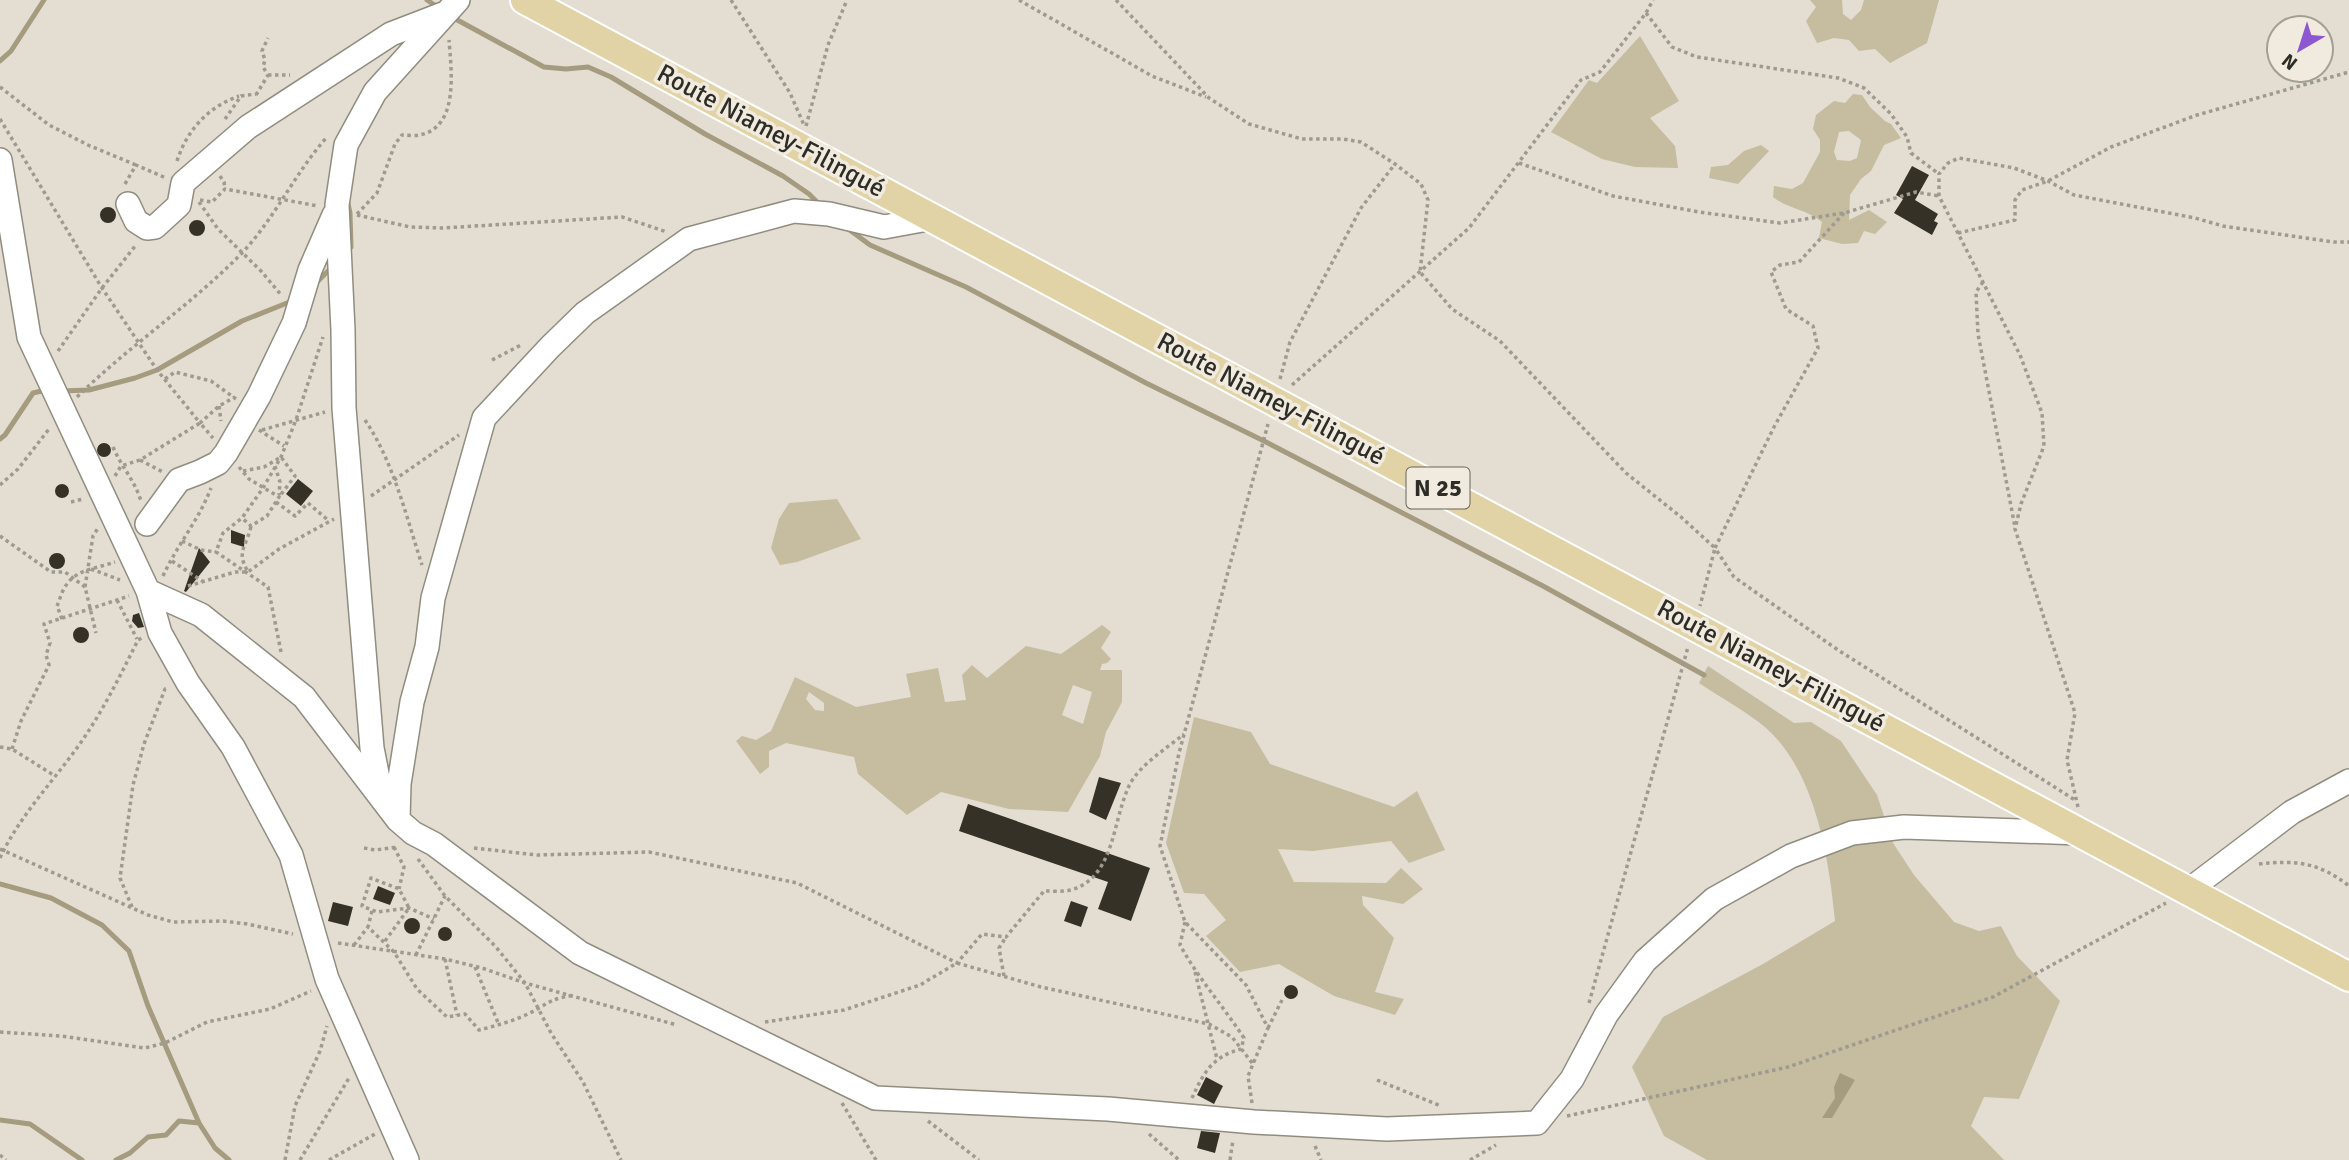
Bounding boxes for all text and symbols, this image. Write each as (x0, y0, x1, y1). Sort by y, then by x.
north arrow (2265, 14, 2335, 84)
text: N (2277, 48, 2303, 75)
street label: Route Niamey-Filingué (652, 57, 890, 205)
street label: Route Niamey-Filingué (1152, 325, 1390, 473)
road number: N 25 (1406, 467, 1470, 508)
street label: Route Niamey-Filingué (1652, 592, 1890, 740)

